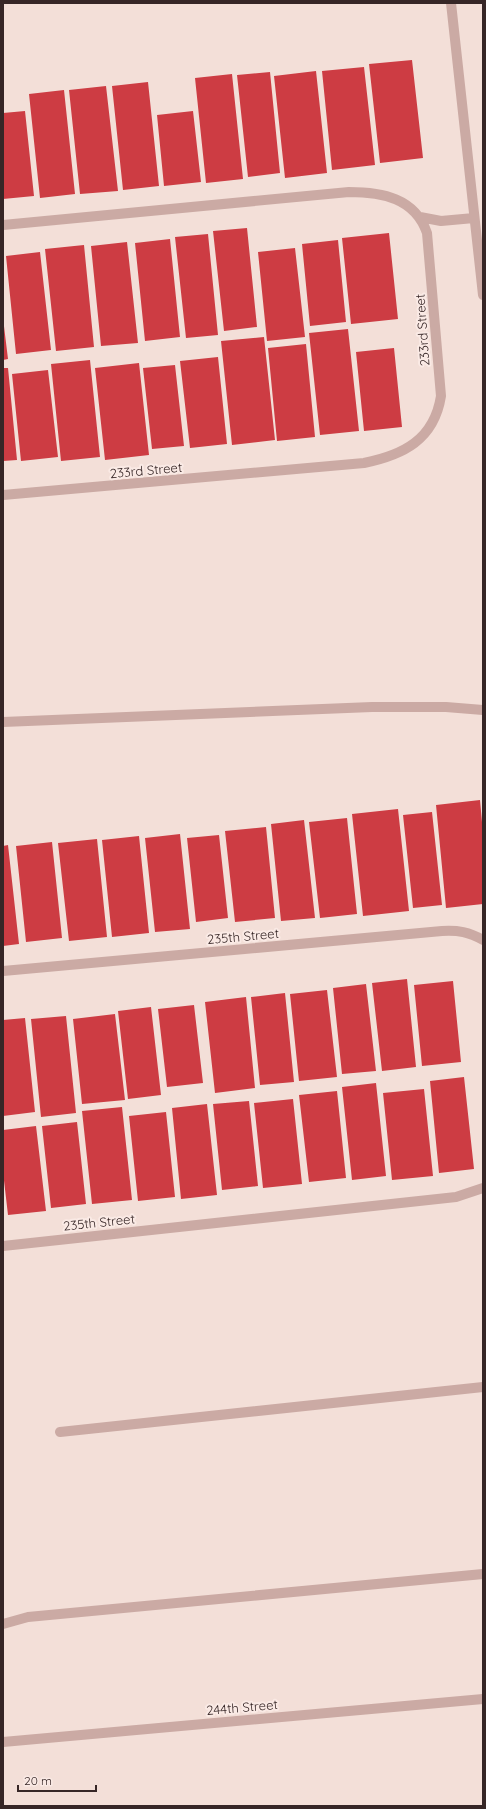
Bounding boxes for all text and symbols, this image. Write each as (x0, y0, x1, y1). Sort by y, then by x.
street label: 233rd Street (411, 293, 433, 367)
street label: 233rd Street (109, 459, 183, 481)
street label: 235th Street (206, 925, 280, 947)
street label: 235th Street (62, 1210, 136, 1234)
street label: 244th Street (206, 1696, 278, 1718)
scale bar (18, 1767, 96, 1793)
text: 20 m (24, 1773, 52, 1788)

